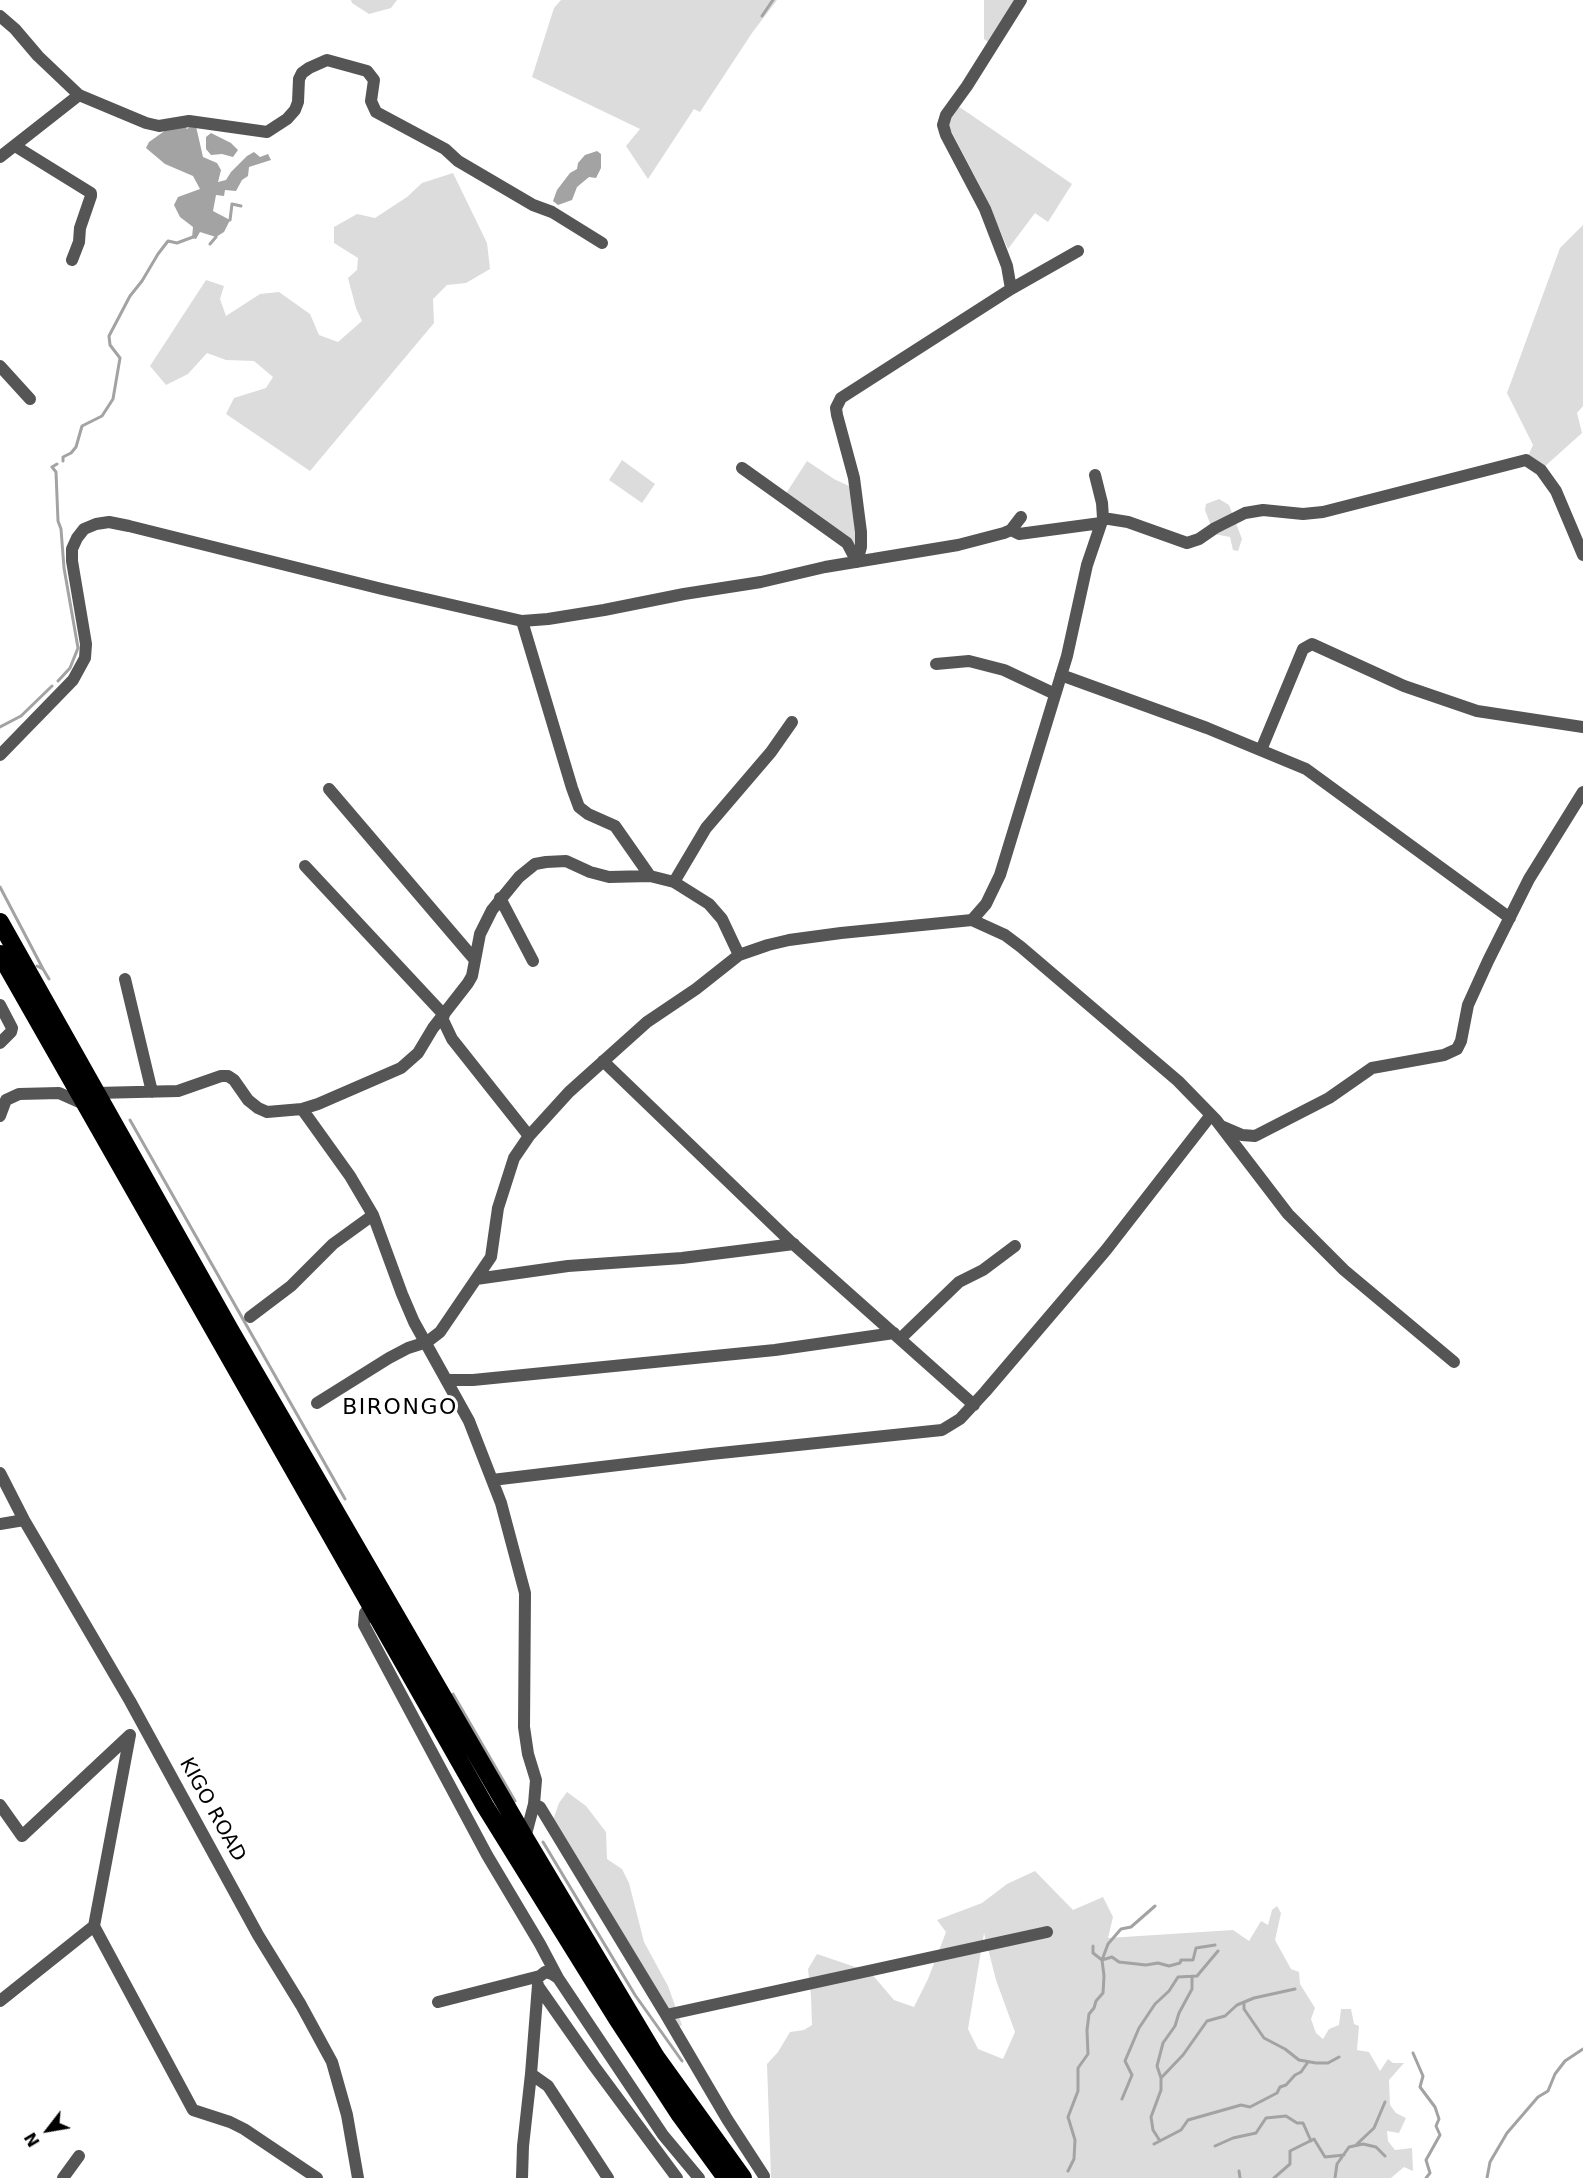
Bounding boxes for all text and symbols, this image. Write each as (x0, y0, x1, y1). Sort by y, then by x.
district label: BIRONGO (342, 1395, 458, 1421)
street label: KIGO ROAD (174, 1754, 250, 1866)
north arrow (18, 2100, 78, 2160)
text: N (21, 2129, 44, 2150)

